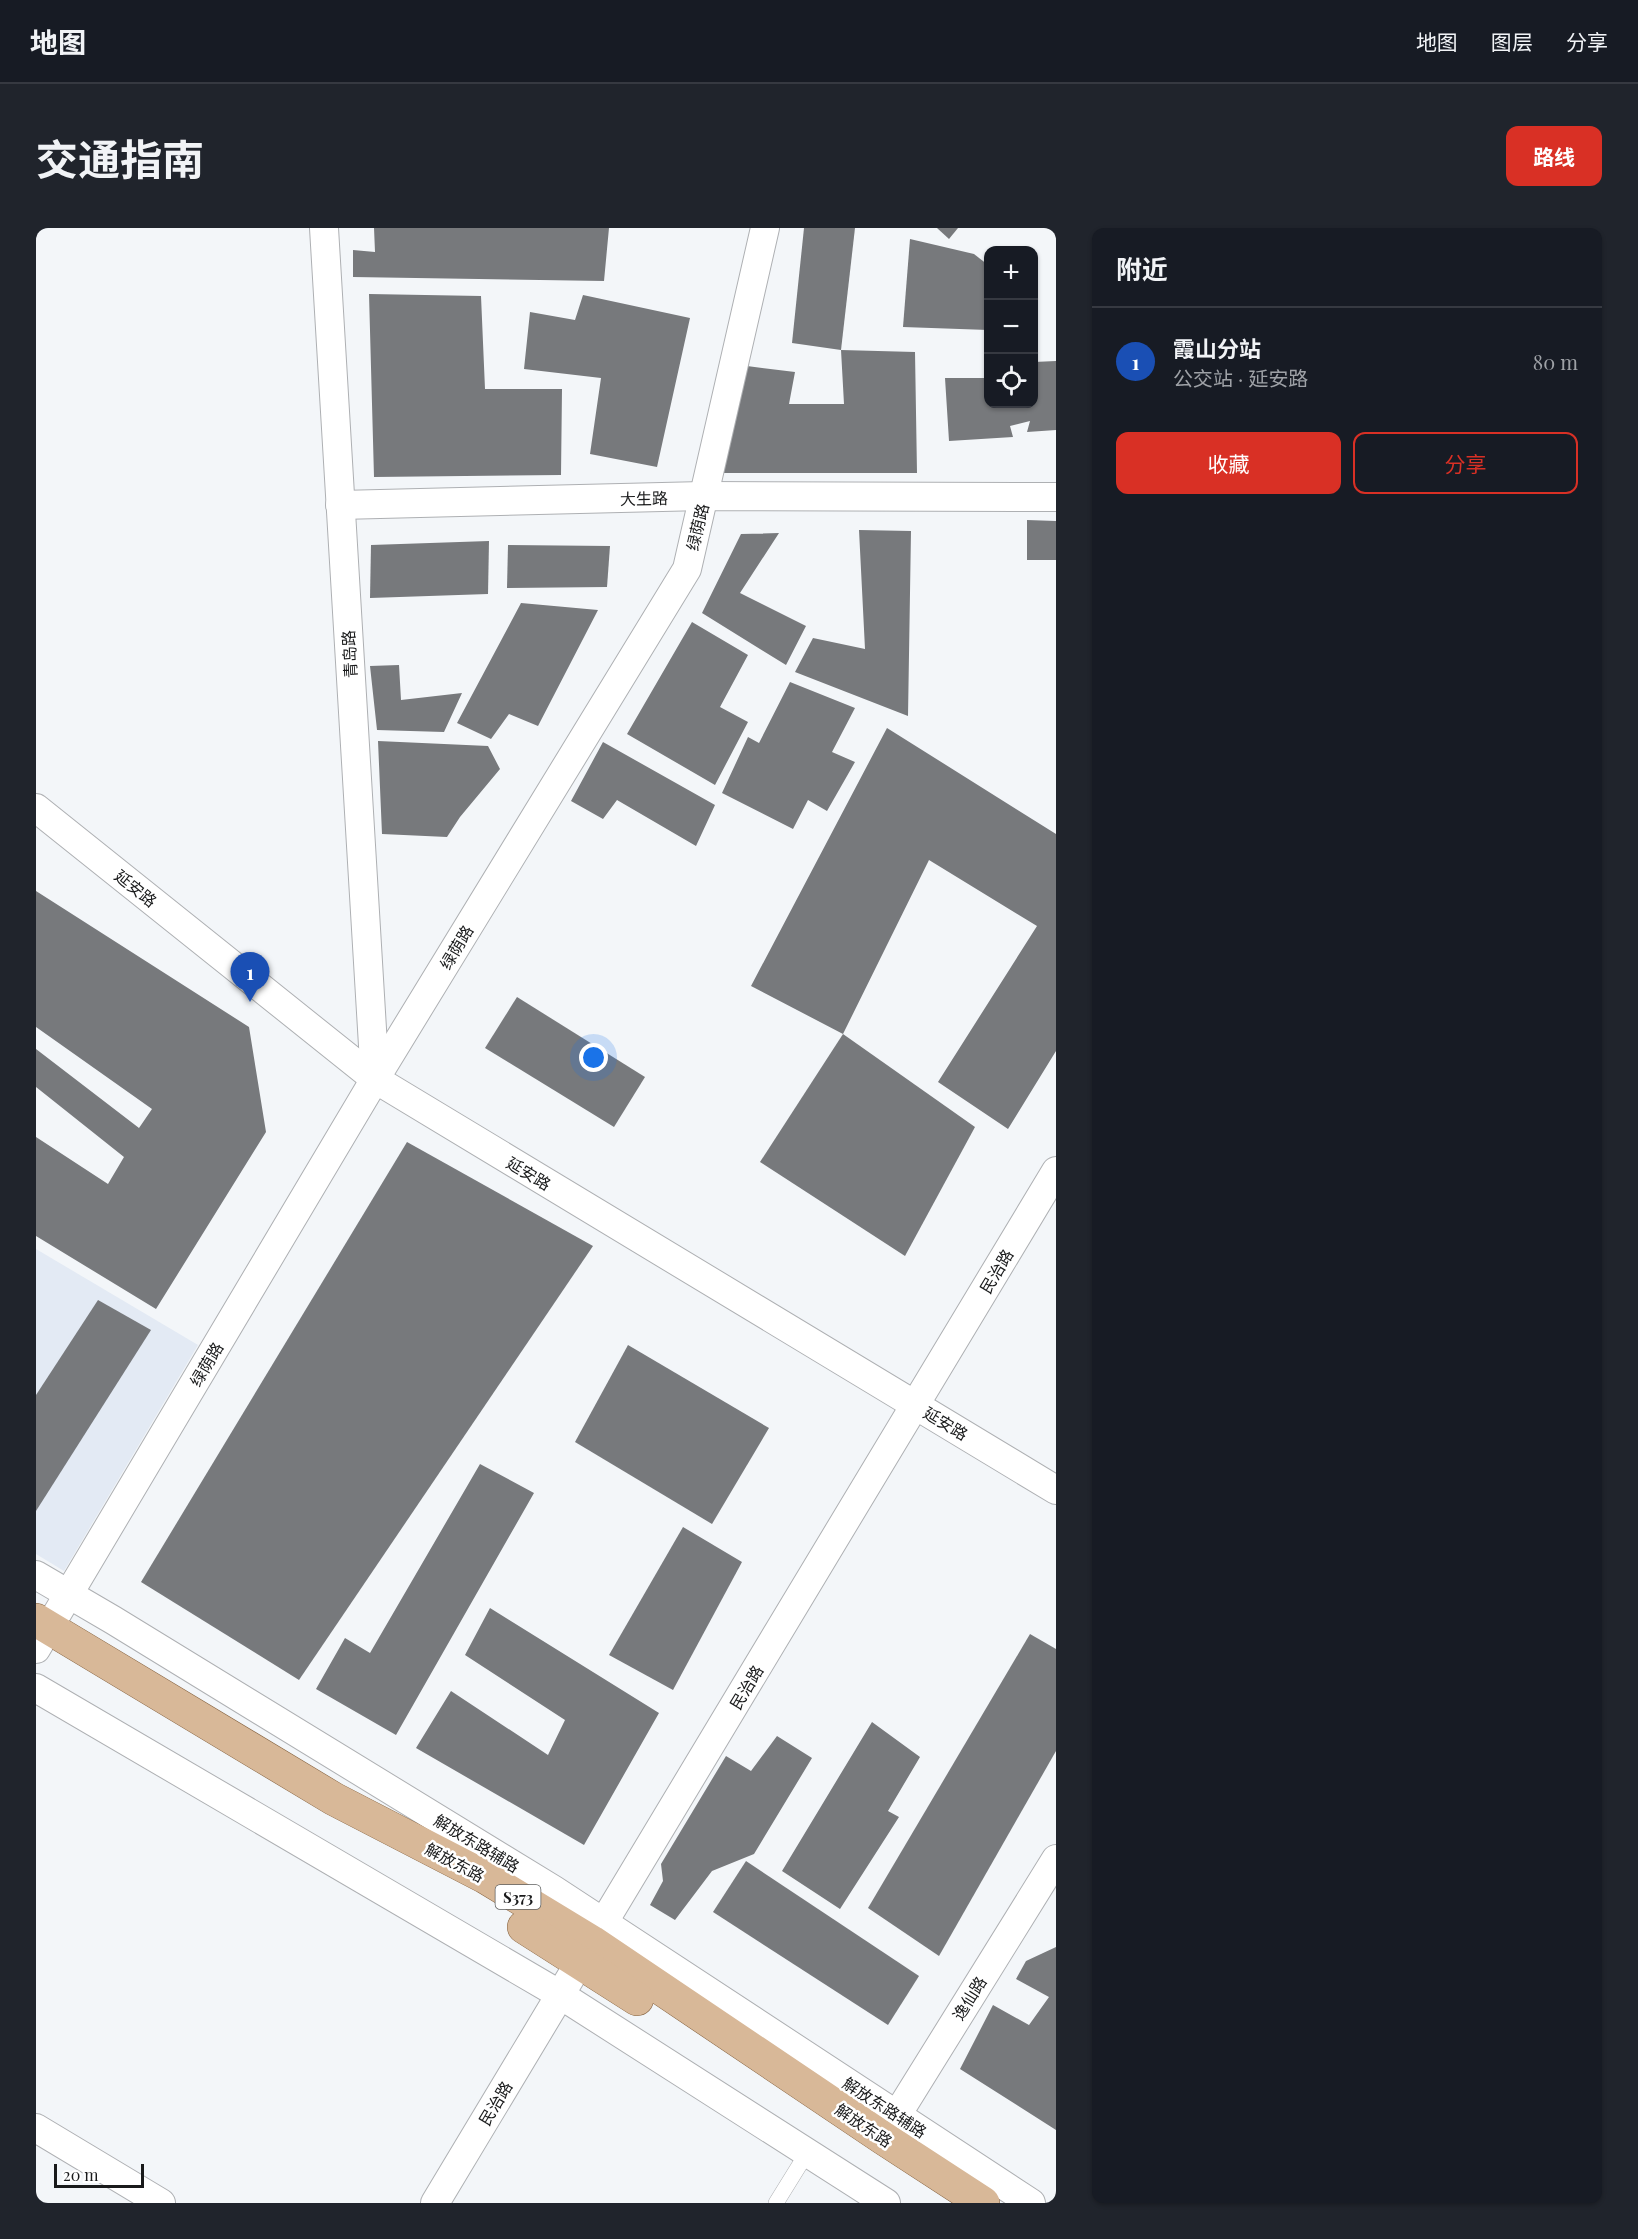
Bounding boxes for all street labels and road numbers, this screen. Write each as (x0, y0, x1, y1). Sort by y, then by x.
street label: 大生路 (620, 487, 668, 509)
street label: 绿荫路 (681, 501, 713, 553)
street label: 青岛路 (337, 629, 361, 679)
street label: 延安路 (111, 865, 161, 911)
street label: 绿荫路 (435, 921, 477, 973)
street label: 延安路 (503, 1152, 555, 1194)
street label: 民治路 (975, 1245, 1017, 1297)
street label: 绿荫路 (185, 1338, 227, 1390)
street label: 延安路 (920, 1402, 972, 1444)
street label: 民治路 (725, 1661, 767, 1713)
street label: 解放东路辅路 (431, 1810, 523, 1876)
street label: 解放东路 (422, 1839, 488, 1885)
road number: S373 (496, 1885, 540, 1909)
street label: 逸仙路 (947, 1972, 991, 2024)
street label: 解放东路辅路 (840, 2073, 930, 2141)
street label: 民治路 (474, 2077, 516, 2129)
street label: 解放东路 (832, 2099, 896, 2151)

